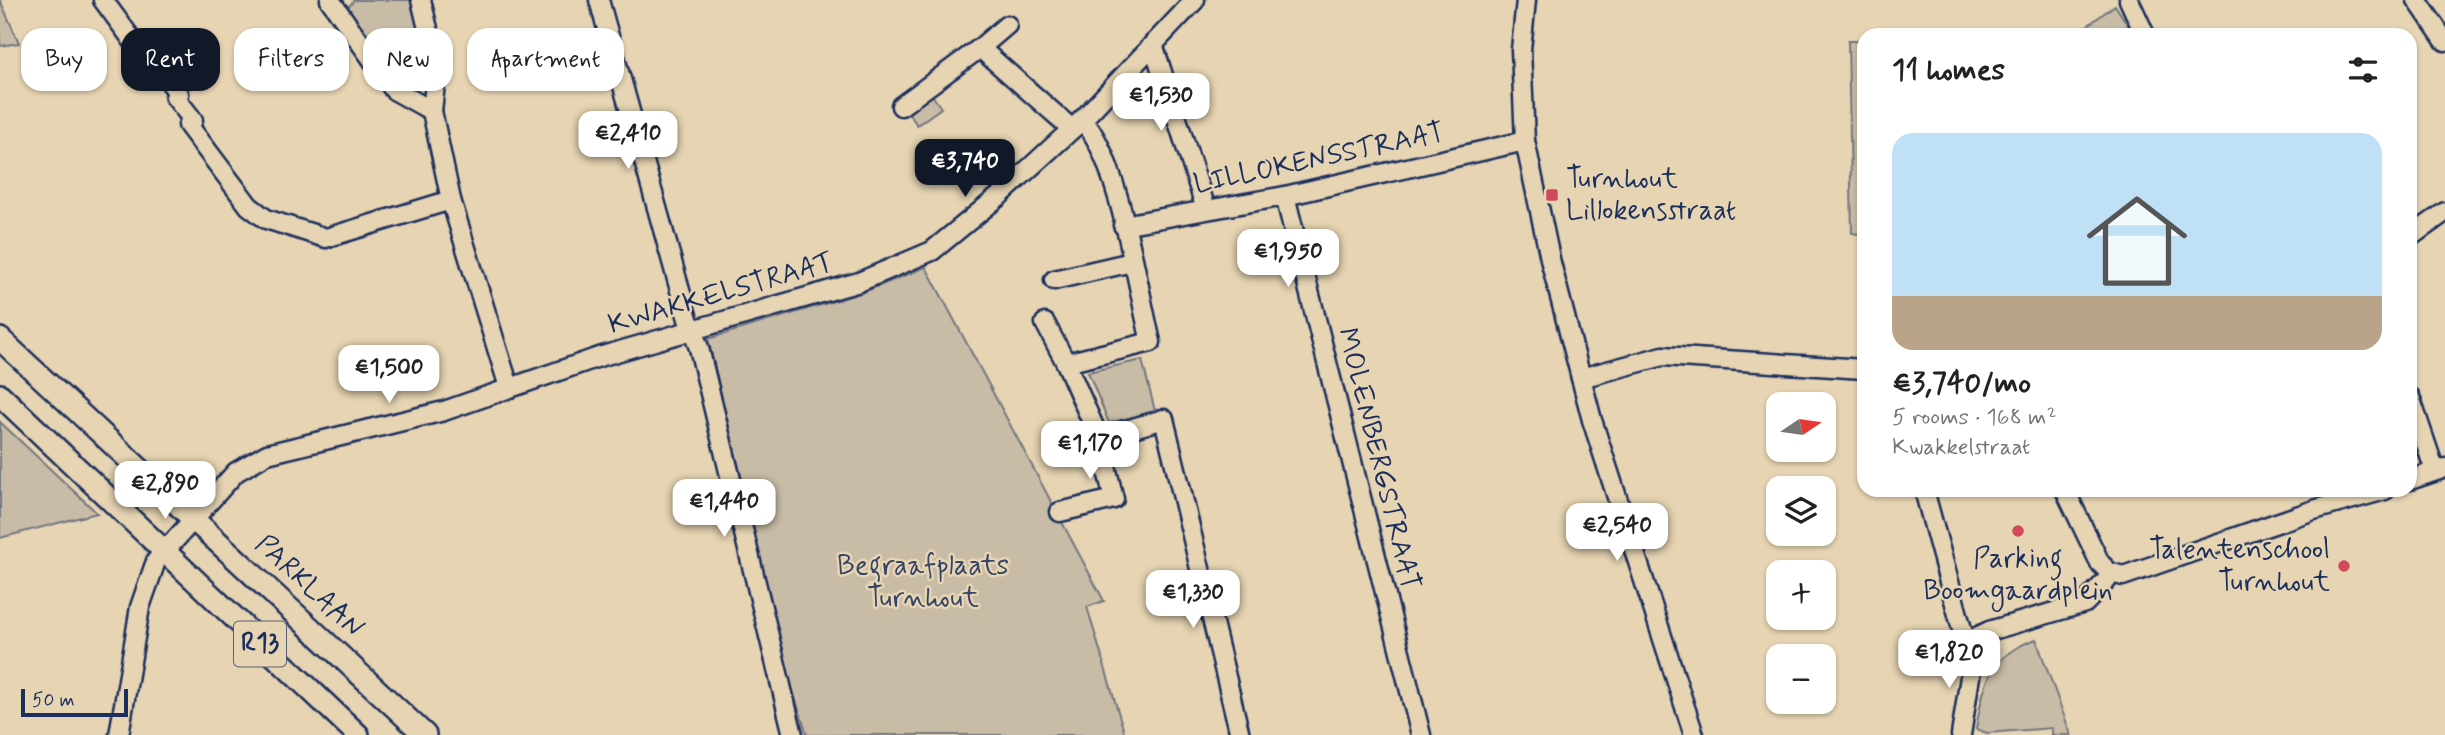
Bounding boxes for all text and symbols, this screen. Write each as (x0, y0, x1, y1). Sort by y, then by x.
chip: Buy (21, 28, 107, 91)
chip: Rent (121, 28, 220, 91)
chip: Filters (234, 28, 349, 91)
chip: New (363, 28, 453, 91)
chip: Apartment (467, 28, 624, 91)
text: 11 homes (1892, 51, 2005, 90)
icon: filters (2344, 51, 2382, 89)
pin: €1,530 (1104, 74, 1218, 133)
text: €1,530 (1129, 81, 1193, 111)
pin: €2,410 (571, 111, 685, 171)
street label: LILLOKENSSTRAAT (1190, 114, 1448, 204)
text: €2,410 (594, 119, 662, 149)
pin: €3,740 (908, 140, 1022, 199)
text: €3,740 (931, 147, 999, 177)
place label: Turnhout Lillokensstraat (1566, 161, 1736, 230)
icon: home (2074, 178, 2200, 304)
marker: Turnhout Lillokensstraat (1544, 187, 1560, 203)
pin: €1,950 (1231, 230, 1345, 289)
text: €1,950 (1253, 237, 1323, 267)
street label: KWAKKELSTRAAT (604, 244, 838, 344)
street label: MOLENBERGSTRAAT (1328, 324, 1428, 594)
pin: €1,500 (332, 346, 446, 405)
text: €1,500 (354, 353, 424, 383)
text: €3,740/mo (1892, 364, 2031, 403)
north arrow (1766, 392, 1836, 462)
map controls (1766, 392, 1836, 714)
text: 5 rooms · 168 m² (1892, 403, 2057, 433)
pin: €1,170 (1033, 421, 1147, 481)
text: €1,170 (1057, 429, 1123, 459)
text: Kwakkelstraat (1892, 433, 2030, 463)
pin: €2,890 (108, 462, 222, 521)
text: €2,890 (131, 469, 199, 499)
button: layers (1766, 476, 1836, 546)
pin: €1,440 (667, 480, 781, 539)
text: €1,440 (689, 487, 759, 517)
pin: €2,540 (1560, 504, 1674, 563)
text: €2,540 (1582, 511, 1652, 541)
marker: Parking Boomgaardplein (2010, 523, 2026, 539)
street label: PARKLAAN (246, 527, 372, 647)
place label: Talentenschool Turnhout (2149, 532, 2331, 601)
place label: Parking Boomgaardplein (1923, 541, 2113, 612)
park label: Begraafplaats Turnhout (837, 548, 1009, 617)
marker: Talentenschool Turnhout (2336, 558, 2352, 574)
button: + (1766, 560, 1836, 630)
pin: €1,330 (1136, 570, 1250, 630)
text: €1,330 (1162, 578, 1224, 608)
road number: R13 (234, 622, 286, 666)
pin: €1,820 (1892, 630, 2006, 690)
text: €1,820 (1914, 638, 1984, 668)
button: − (1766, 644, 1836, 714)
scale bar (21, 686, 128, 718)
text: 50 m (32, 688, 75, 713)

